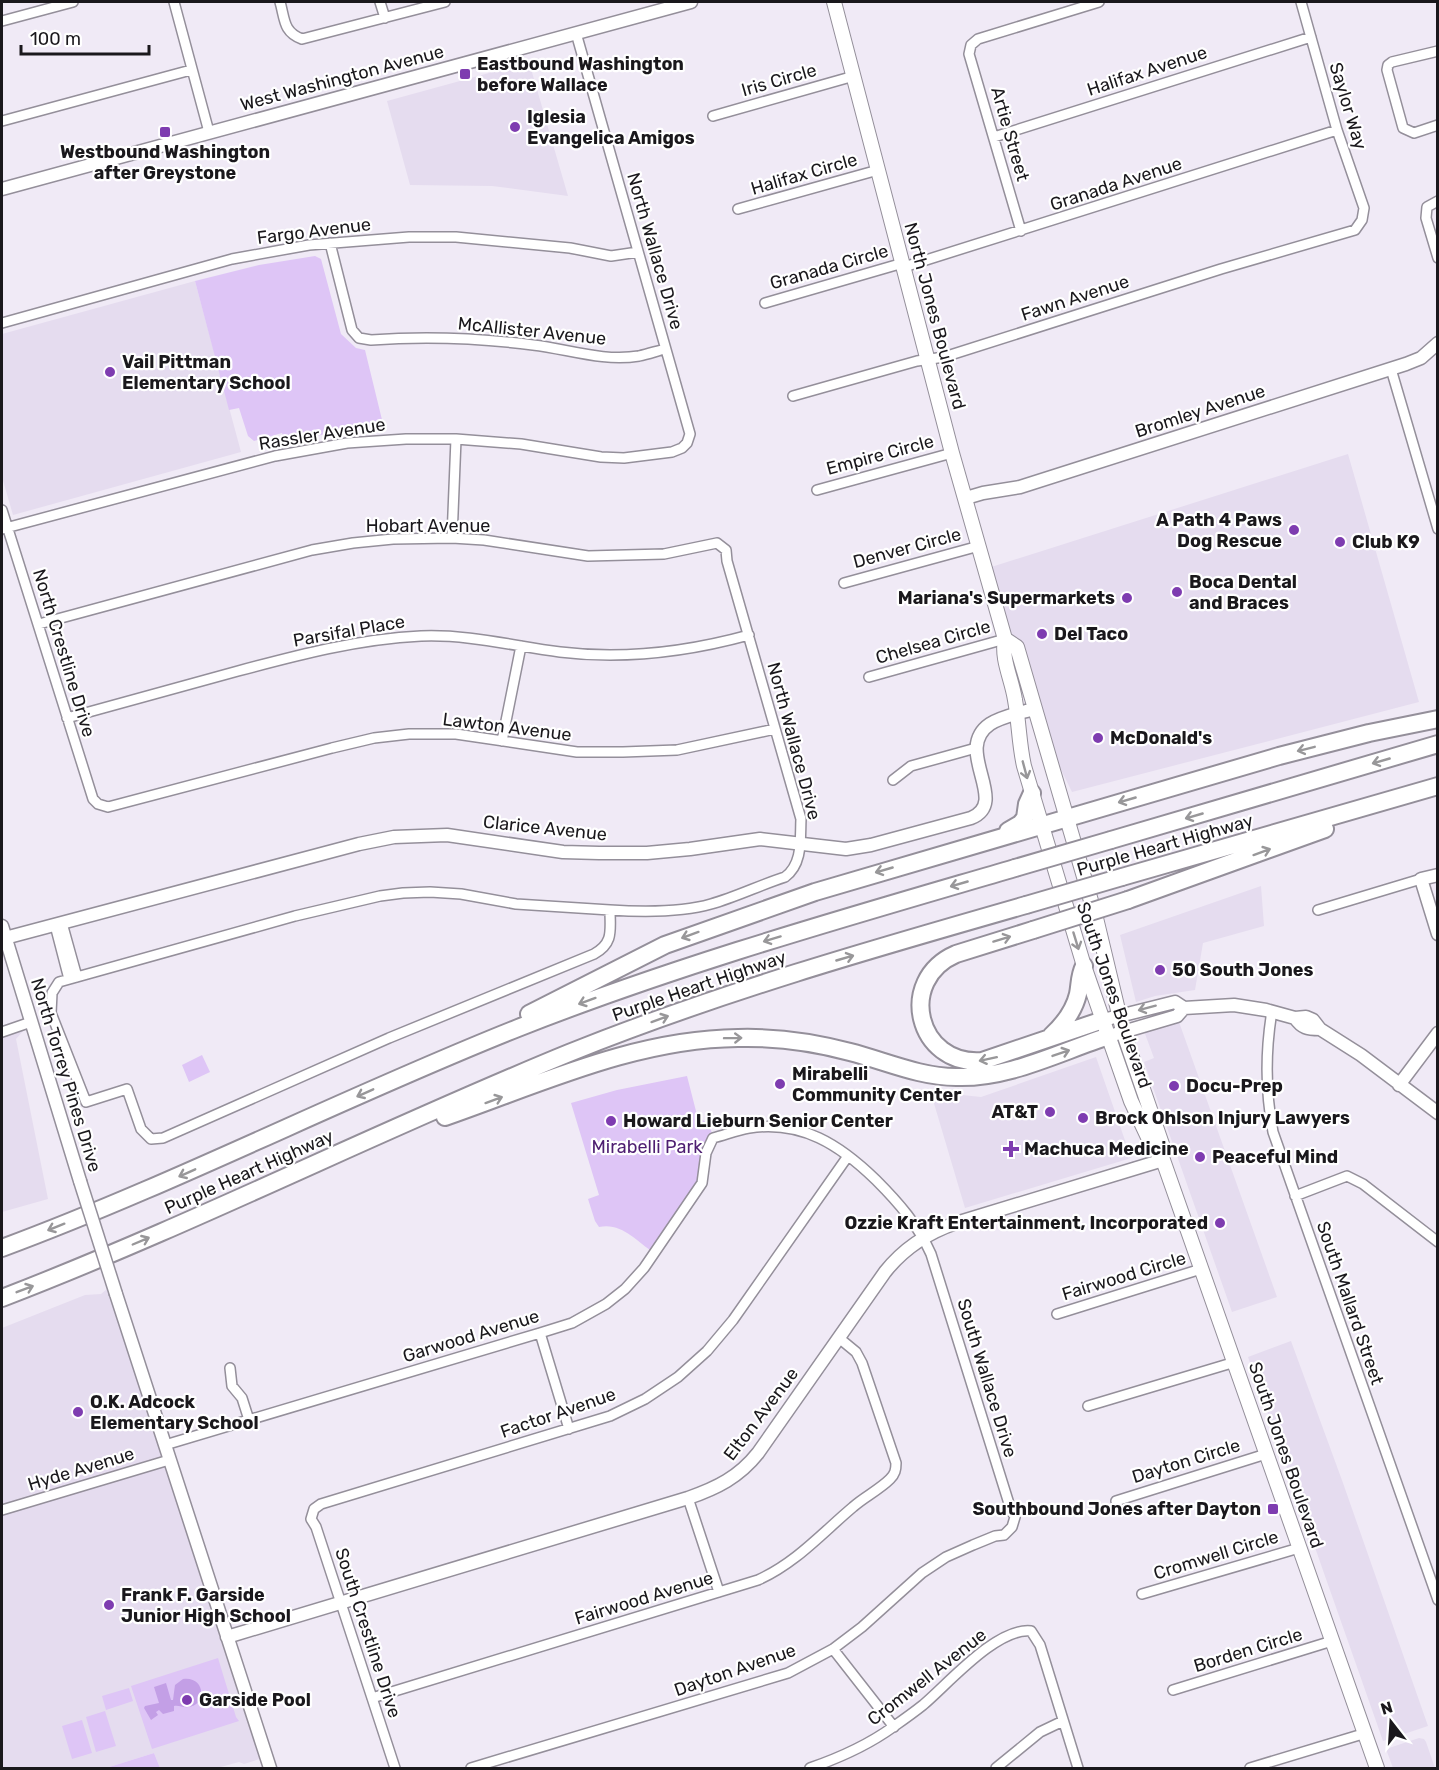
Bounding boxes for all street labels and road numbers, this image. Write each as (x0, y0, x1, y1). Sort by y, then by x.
street label: West Washington Avenue (238, 40, 446, 116)
street label: Halifax Avenue (1084, 41, 1210, 101)
street label: Iris Circle (739, 59, 819, 101)
street label: Saylor Way (1324, 60, 1372, 152)
street label: Artie Street (986, 84, 1034, 184)
street label: Halifax Circle (748, 148, 860, 200)
street label: Granada Avenue (1047, 152, 1185, 216)
street label: North Wallace Drive (622, 170, 688, 332)
street label: Fargo Avenue (256, 213, 372, 249)
street label: North Jones Boulevard (899, 220, 971, 412)
street label: Granada Circle (767, 240, 891, 294)
street label: Fawn Avenue (1018, 270, 1132, 326)
street label: McAllister Avenue (457, 312, 607, 350)
street label: Bromley Avenue (1132, 380, 1268, 442)
street label: Rassler Avenue (257, 413, 387, 455)
street label: Empire Circle (824, 430, 936, 480)
street label: Hobart Avenue (366, 515, 490, 537)
street label: Denver Circle (850, 523, 964, 573)
street label: North Crestline Drive (28, 566, 100, 740)
street label: Parsifal Place (291, 610, 407, 652)
street label: Chelsea Circle (873, 615, 993, 669)
street label: North Wallace Drive (762, 660, 826, 822)
street label: Lawton Avenue (441, 708, 573, 746)
street label: Purple Heart Highway (1074, 809, 1256, 881)
street label: Clarice Avenue (482, 811, 608, 845)
street label: South Jones Boulevard (1072, 899, 1156, 1091)
street label: Purple Heart Highway (609, 946, 789, 1026)
street label: North Torrey Pines Drive (26, 975, 106, 1175)
street label: Purple Heart Highway (161, 1125, 337, 1219)
street label: South Mallard Street (1312, 1218, 1388, 1388)
street label: Fairwood Circle (1059, 1247, 1189, 1305)
street label: South Wallace Drive (952, 1296, 1022, 1460)
street label: Garwood Avenue (400, 1305, 542, 1367)
street label: South Jones Boulevard (1244, 1359, 1328, 1551)
street label: Elton Avenue (719, 1363, 803, 1465)
street label: Factor Avenue (497, 1383, 619, 1443)
street label: Dayton Circle (1129, 1434, 1243, 1488)
street label: Hyde Avenue (25, 1442, 137, 1496)
street label: Cromwell Circle (1151, 1526, 1281, 1584)
street label: South Crestline Drive (330, 1545, 406, 1721)
street label: Fairwood Avenue (572, 1566, 716, 1630)
street label: Borden Circle (1191, 1623, 1305, 1677)
street label: Cromwell Avenue (863, 1624, 991, 1730)
street label: Dayton Avenue (671, 1639, 799, 1701)

